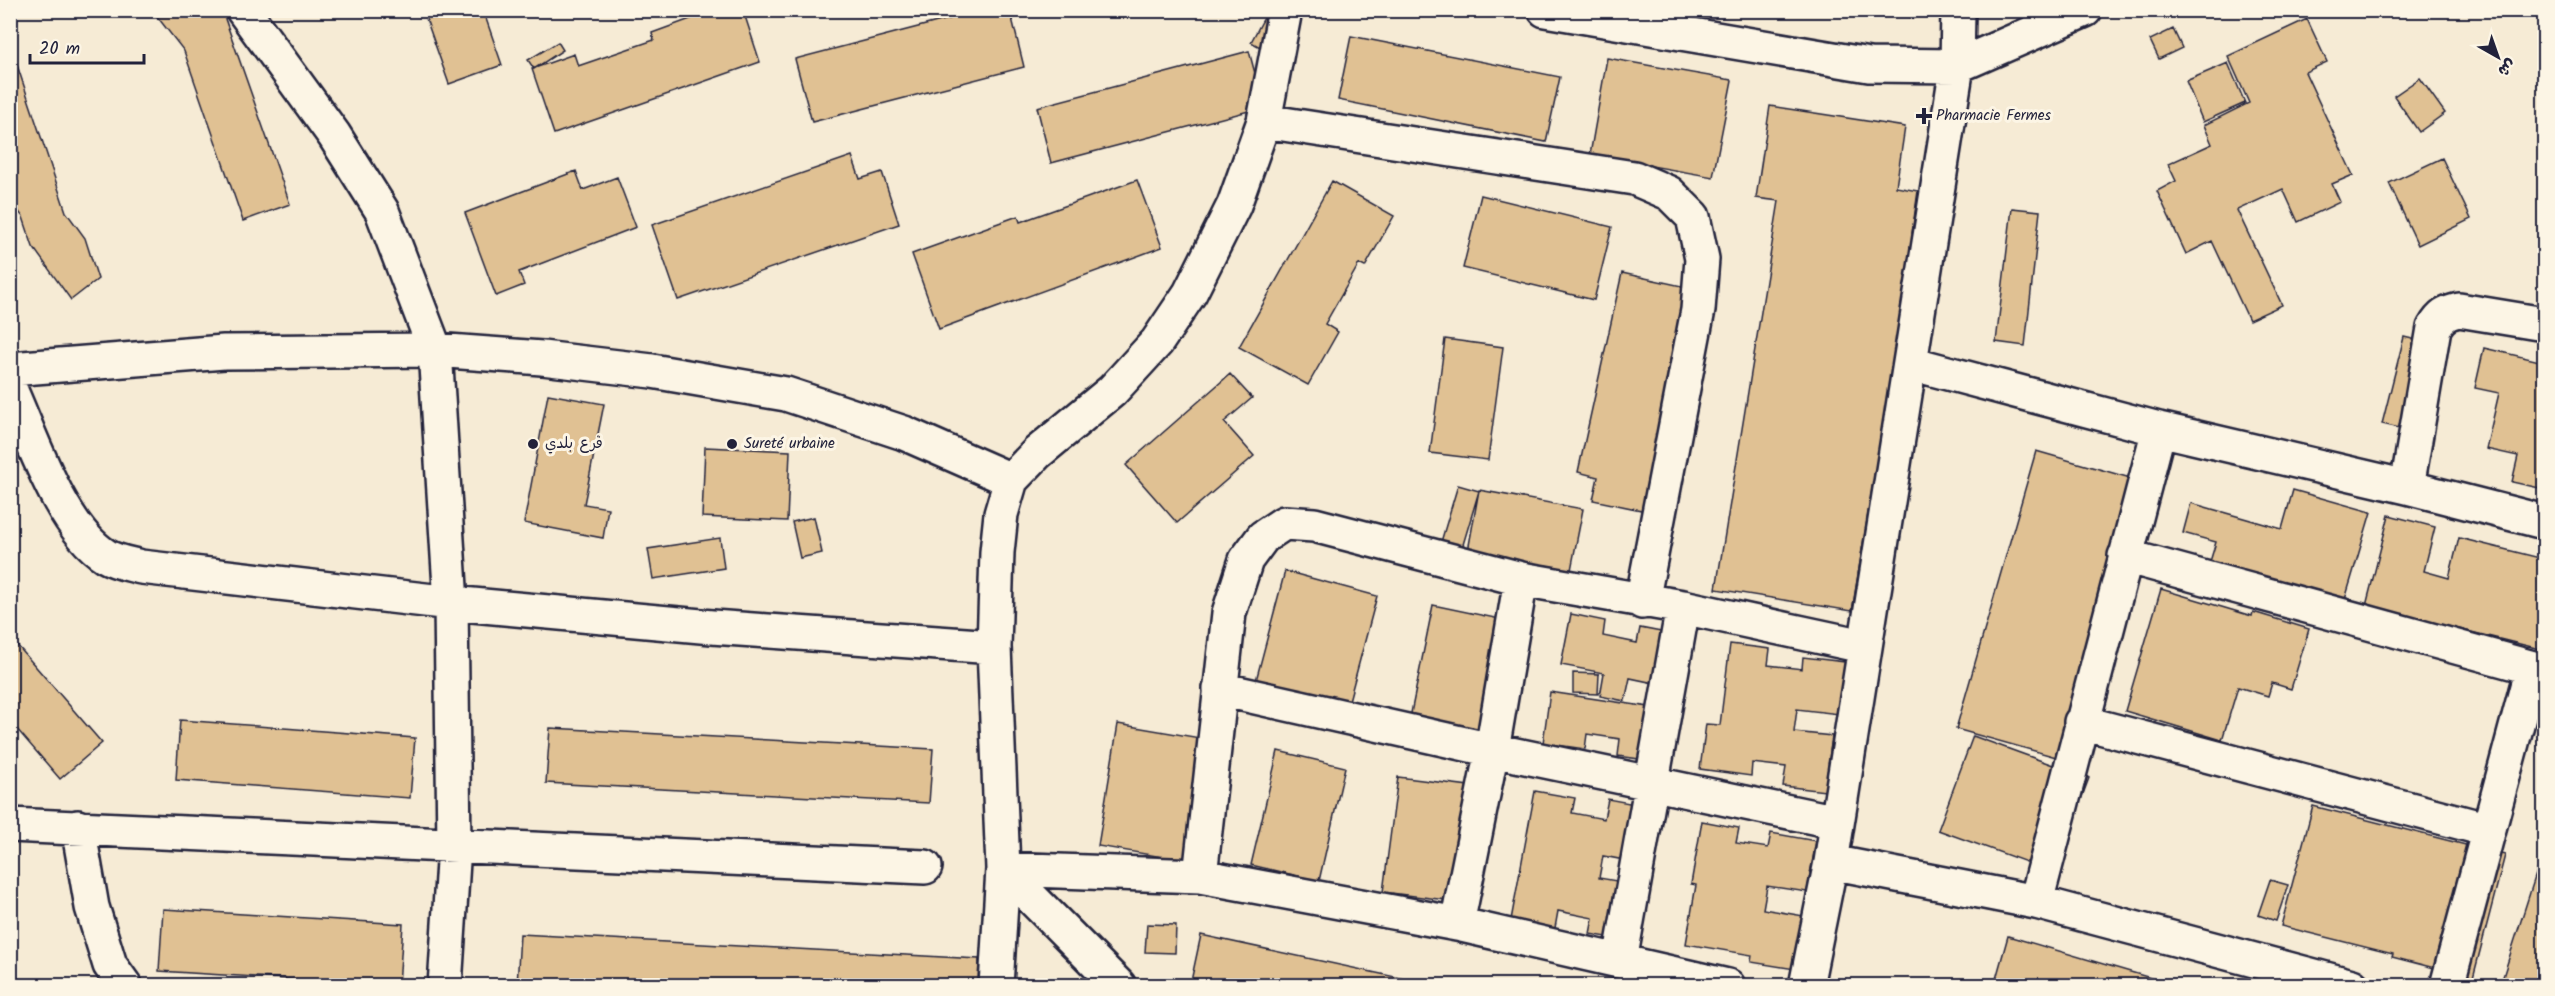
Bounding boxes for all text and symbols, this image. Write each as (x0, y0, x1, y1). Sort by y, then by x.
scale bar (30, 27, 144, 65)
north arrow (2468, 27, 2528, 87)
text: 20 m (39, 35, 80, 64)
text: ش (2492, 52, 2521, 83)
place label: Pharmacie Fermes (1936, 104, 2051, 128)
marker: Pharmacie Fermes (1917, 109, 1931, 123)
place label: فرع بلدي (545, 432, 603, 456)
place label: Sureté urbaine (744, 432, 835, 456)
marker: فرع بلدي (526, 437, 540, 451)
marker: Sureté urbaine (725, 437, 739, 451)

